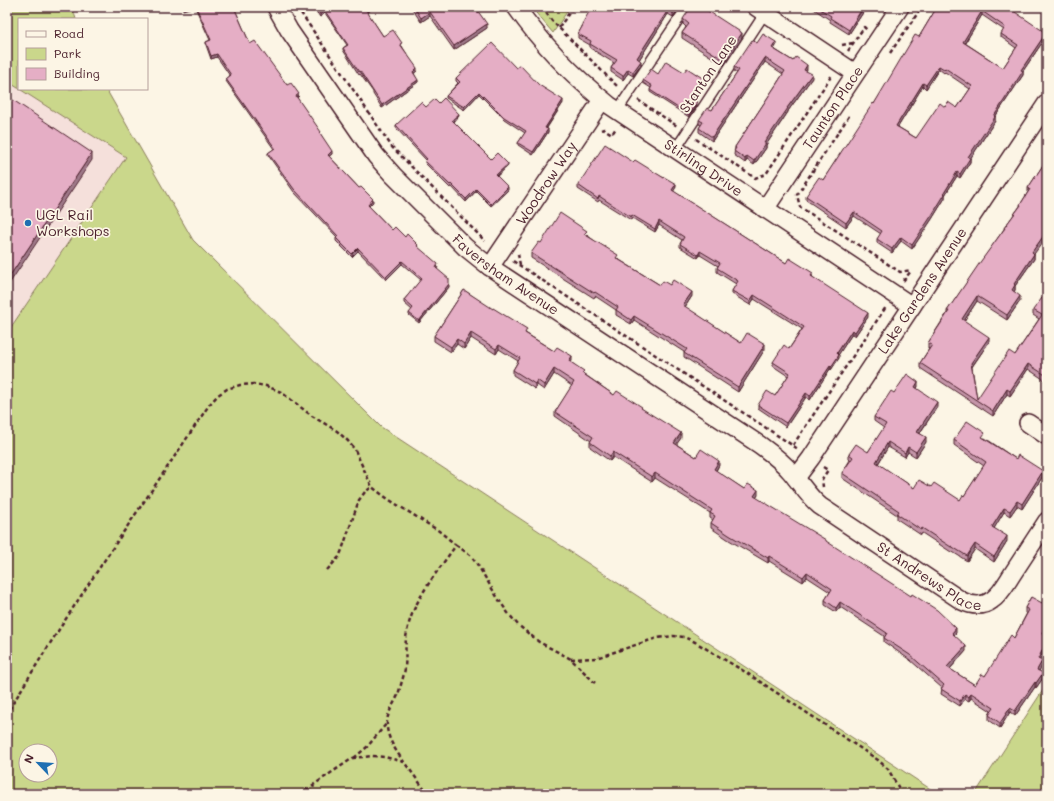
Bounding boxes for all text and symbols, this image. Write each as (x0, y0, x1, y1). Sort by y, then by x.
legend (18, 18, 148, 90)
text: Road (54, 25, 84, 41)
street label: Stanton Lane (675, 31, 741, 116)
text: Park (54, 45, 81, 61)
street label: Taunton Place (798, 62, 867, 153)
text: Building (54, 65, 100, 81)
street label: Stirling Drive (661, 134, 747, 200)
street label: Woodrow Way (511, 137, 581, 228)
place label: UGL Rail Workshops (36, 205, 110, 240)
marker: UGL Rail Workshops (23, 218, 33, 228)
street label: Lake Gardens Avenue (873, 223, 971, 357)
street label: Faversham Avenue (448, 230, 563, 319)
street label: St Andrews Place (874, 537, 982, 614)
north arrow (18, 743, 58, 783)
text: N (20, 752, 37, 766)

